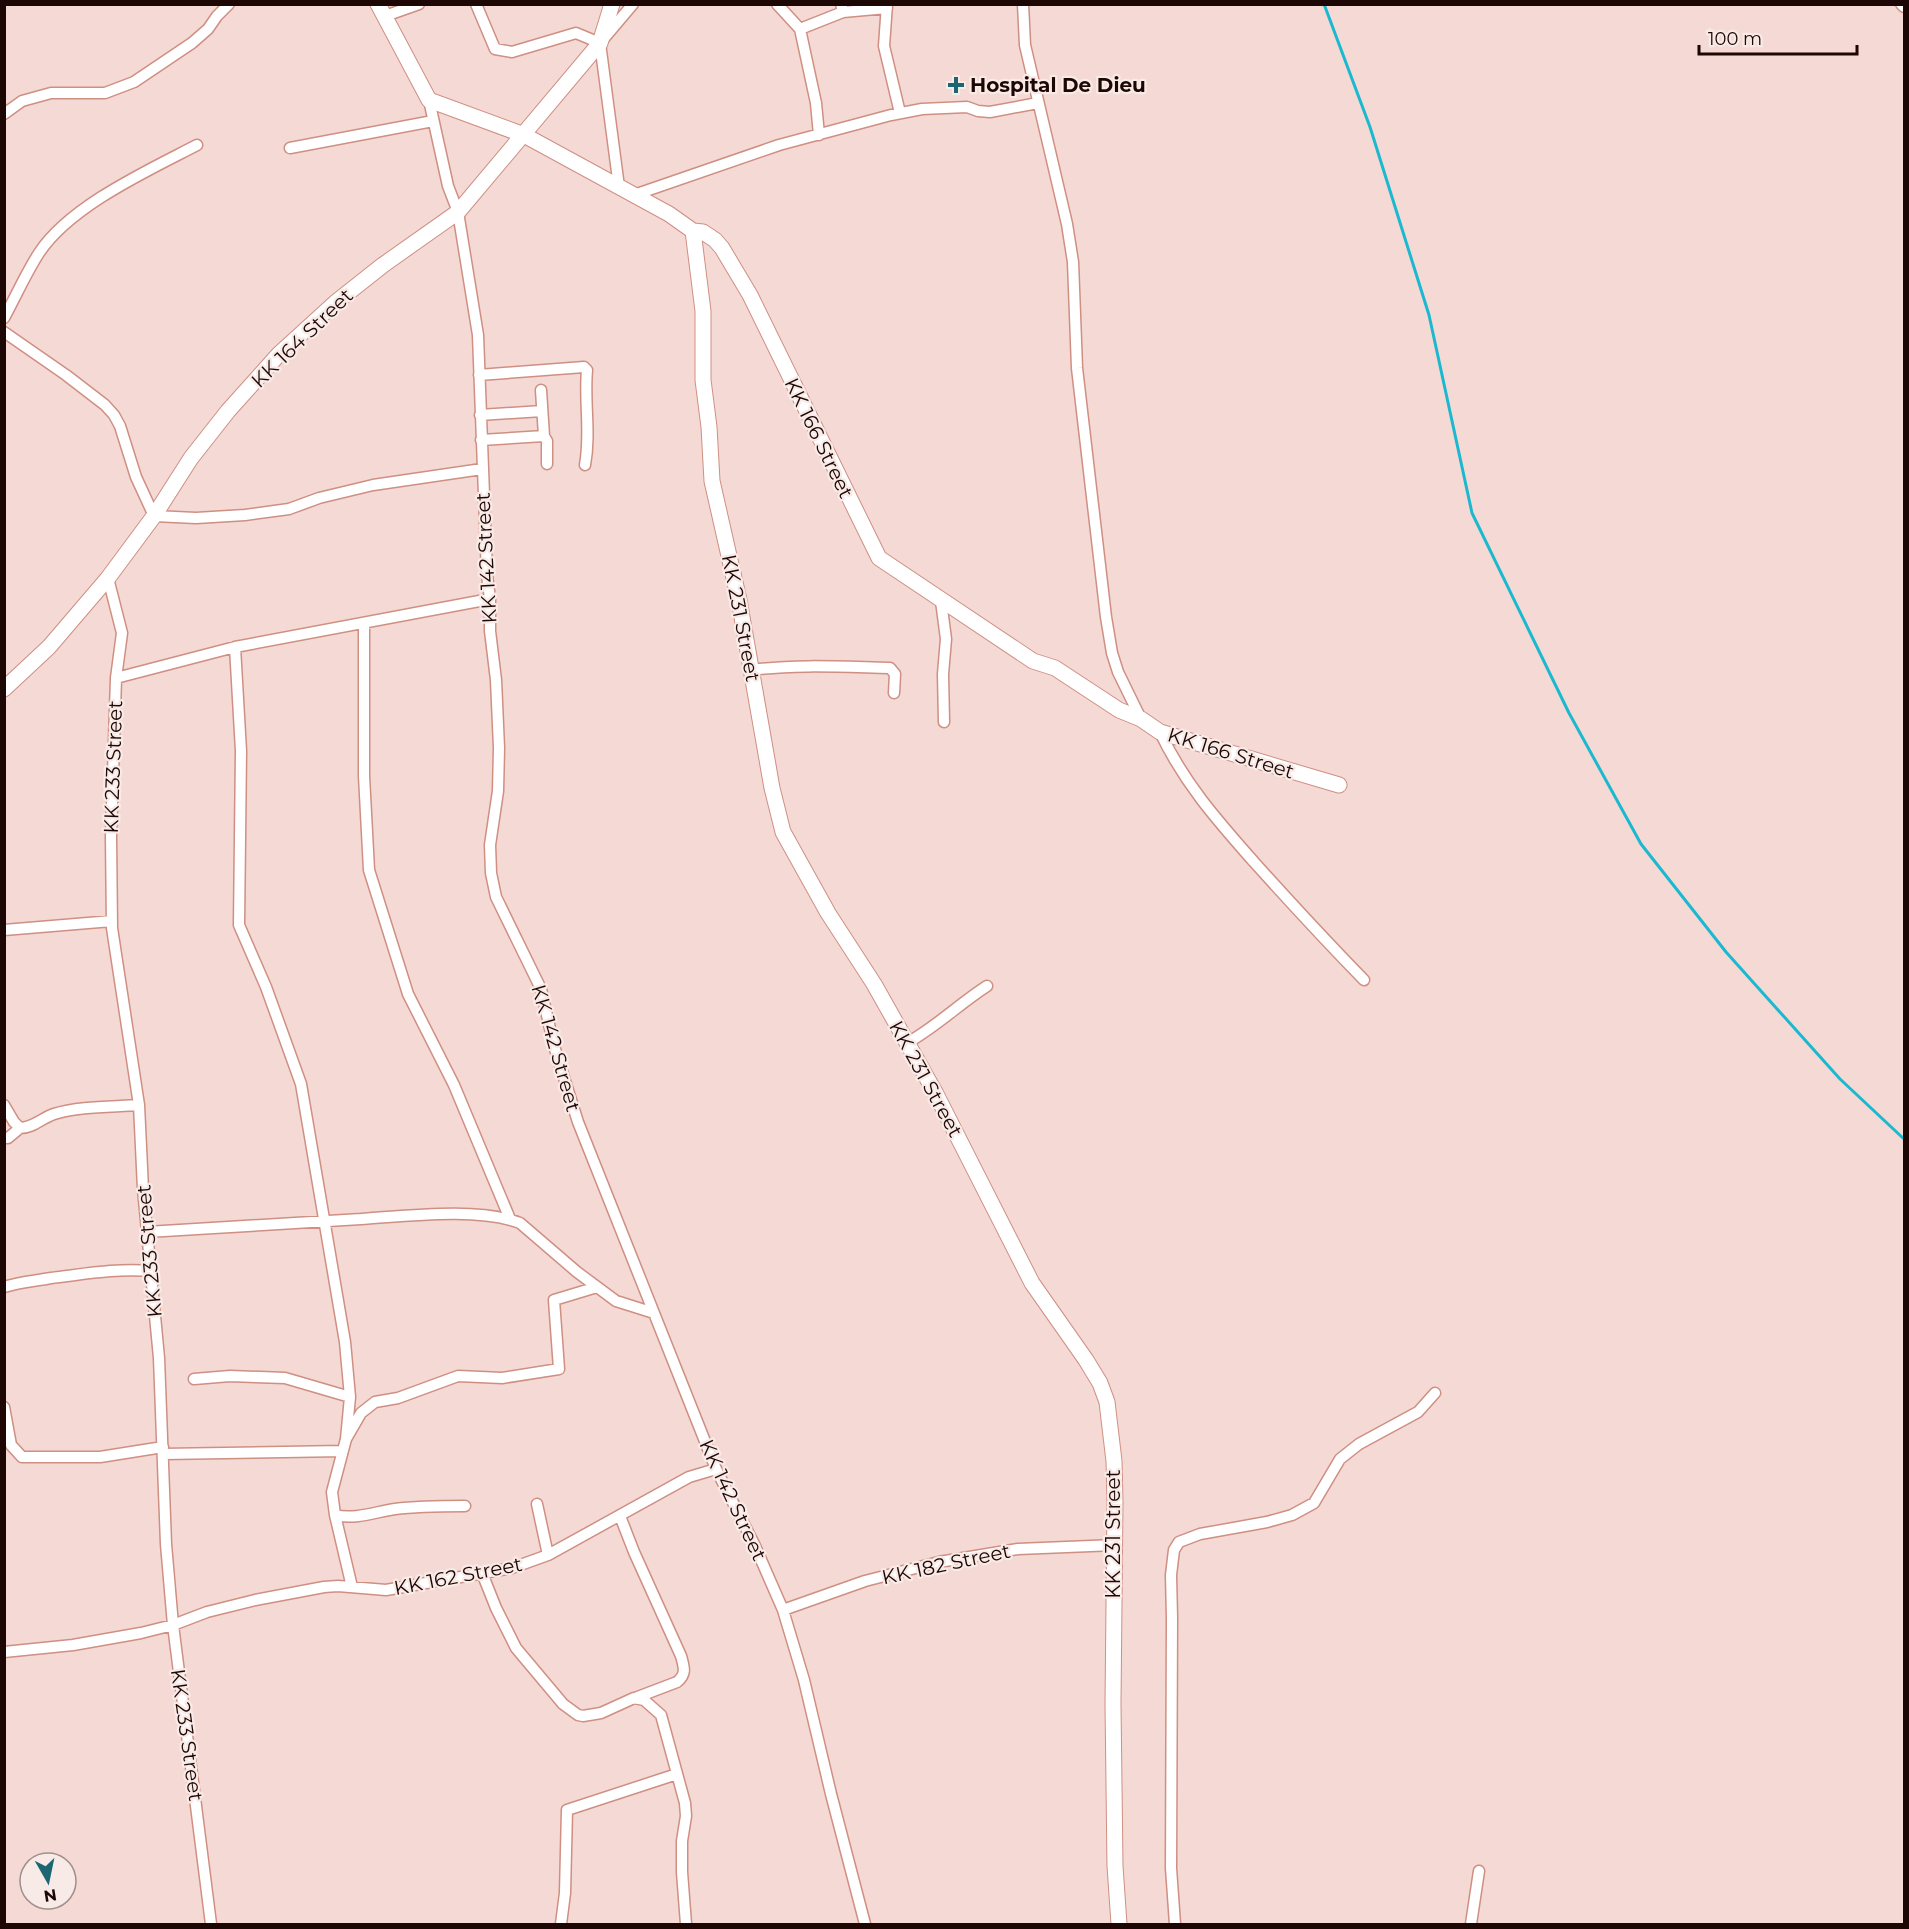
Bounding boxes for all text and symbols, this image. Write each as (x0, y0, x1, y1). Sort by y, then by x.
scale bar (1699, 18, 1856, 56)
text: 100 m (1708, 28, 1762, 50)
place label: Hospital De Dieu (970, 73, 1146, 97)
marker: Hospital De Dieu (947, 76, 965, 94)
street label: KK 164 Street (246, 284, 358, 392)
street label: KK 166 Street (780, 374, 858, 502)
street label: KK 142 Street (471, 492, 501, 624)
street label: KK 231 Street (717, 552, 765, 684)
street label: KK 233 Street (99, 700, 127, 834)
street label: KK 166 Street (1165, 722, 1297, 784)
street label: KK 142 Street (526, 982, 586, 1114)
street label: KK 231 Street (884, 1017, 968, 1141)
street label: KK 233 Street (131, 1184, 167, 1318)
street label: KK 142 Street (694, 1435, 772, 1565)
street label: KK 231 Street (1101, 1469, 1125, 1599)
street label: KK 182 Street (880, 1539, 1012, 1589)
street label: KK 162 Street (392, 1552, 524, 1600)
street label: KK 233 Street (166, 1667, 208, 1803)
north arrow (18, 1851, 78, 1911)
text: N (42, 1885, 58, 1906)

